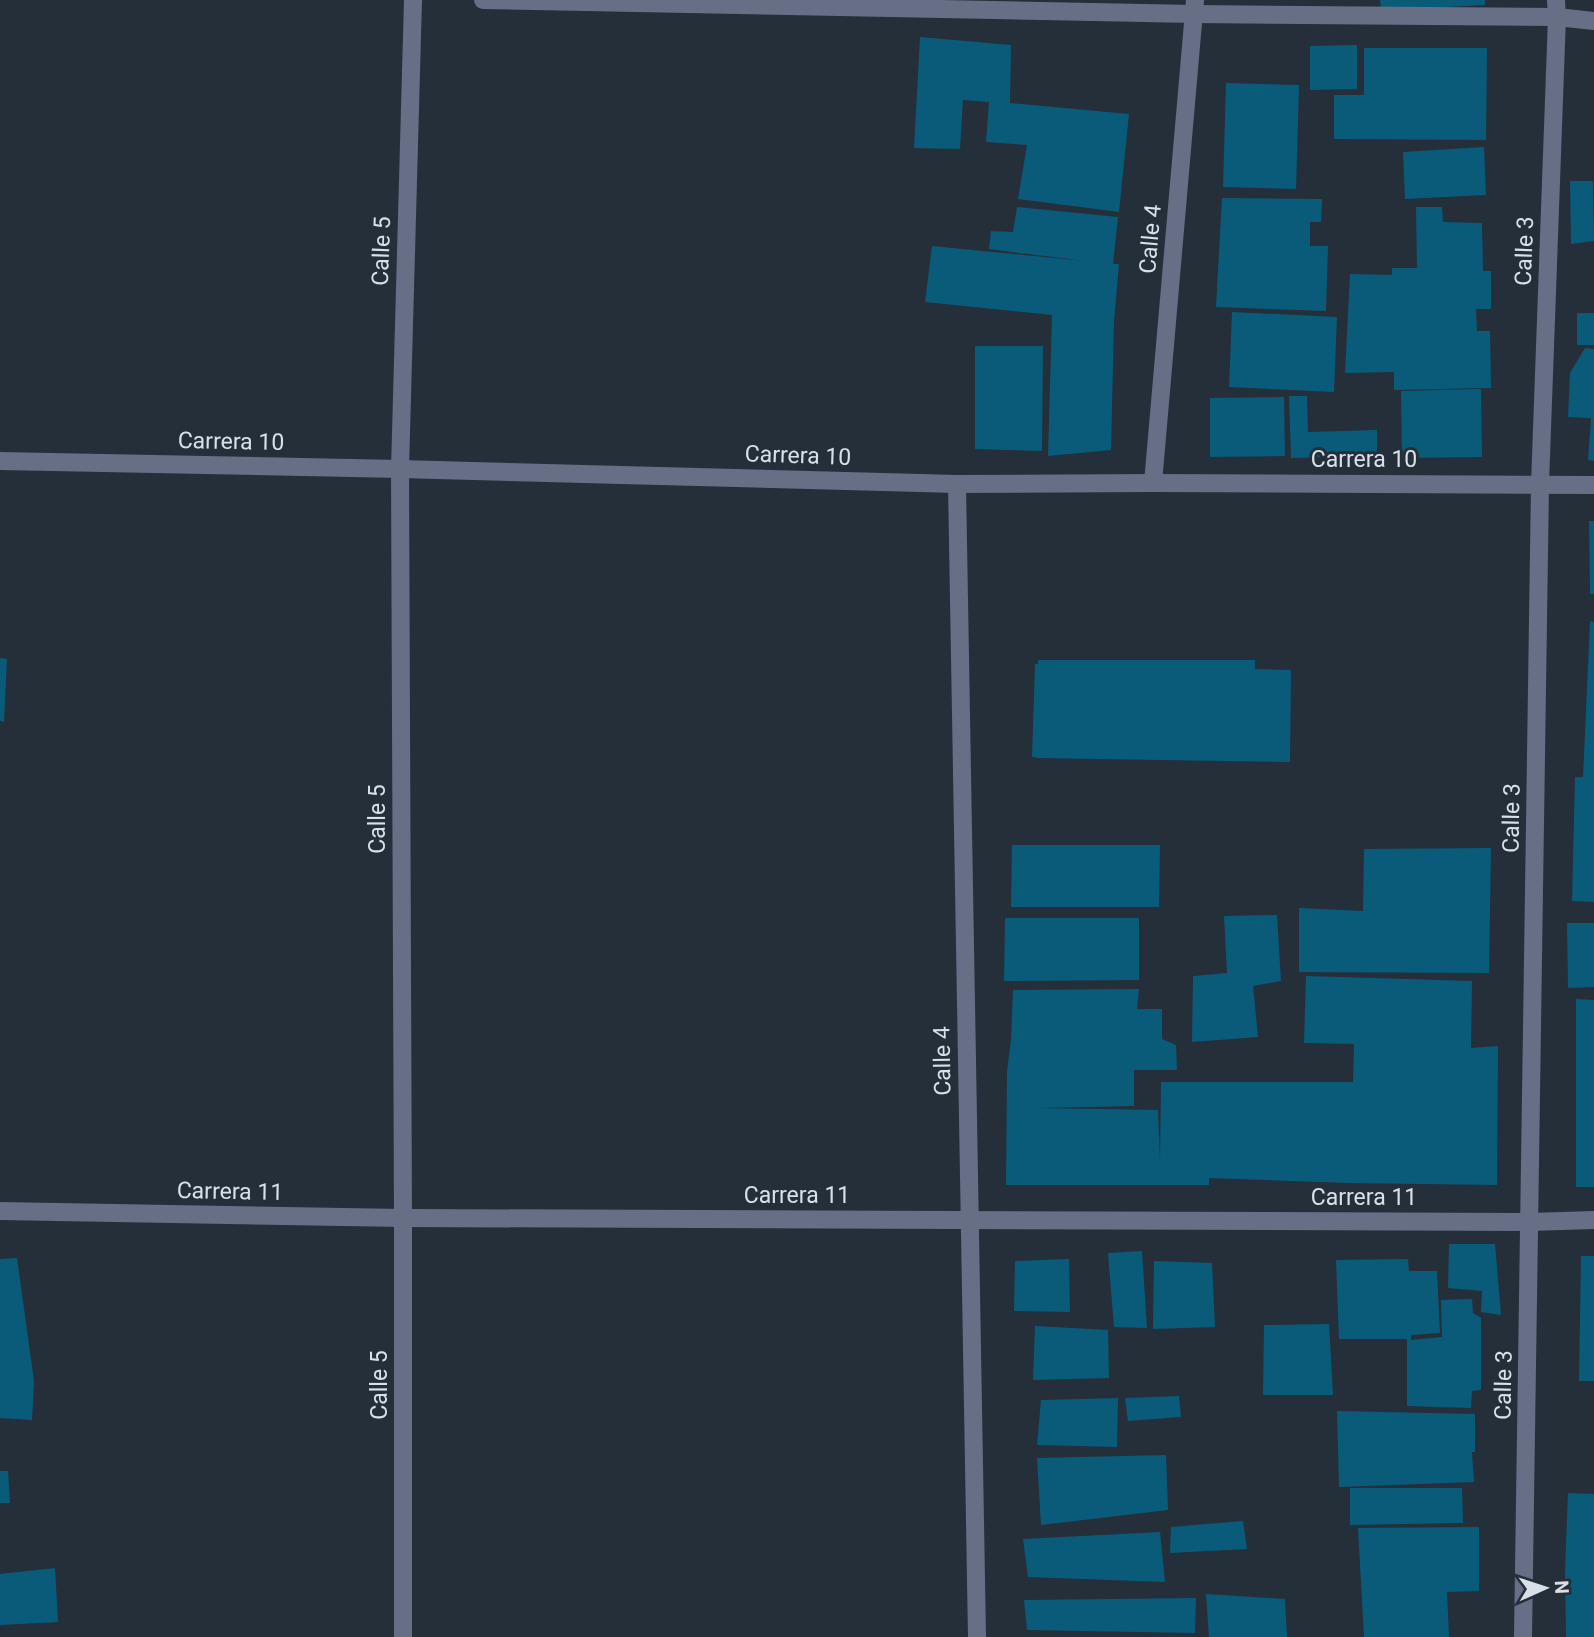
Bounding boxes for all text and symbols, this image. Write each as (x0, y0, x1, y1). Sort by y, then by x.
street label: Calle 4 (1134, 203, 1167, 275)
street label: Calle 5 (367, 216, 396, 286)
street label: Calle 3 (1510, 216, 1539, 286)
street label: Carrera 10 (178, 427, 284, 456)
street label: Carrera 10 (744, 440, 852, 471)
street label: Carrera 10 (1311, 446, 1417, 473)
street label: Calle 3 (1497, 783, 1526, 853)
street label: Calle 5 (364, 784, 391, 854)
street label: Calle 4 (928, 1026, 957, 1096)
street label: Carrera 11 (177, 1177, 283, 1206)
street label: Carrera 11 (744, 1182, 850, 1209)
street label: Carrera 11 (1311, 1184, 1417, 1211)
street label: Calle 5 (366, 1350, 393, 1420)
street label: Calle 3 (1489, 1350, 1518, 1420)
north arrow (1510, 1553, 1580, 1623)
text: N (1550, 1580, 1573, 1594)

